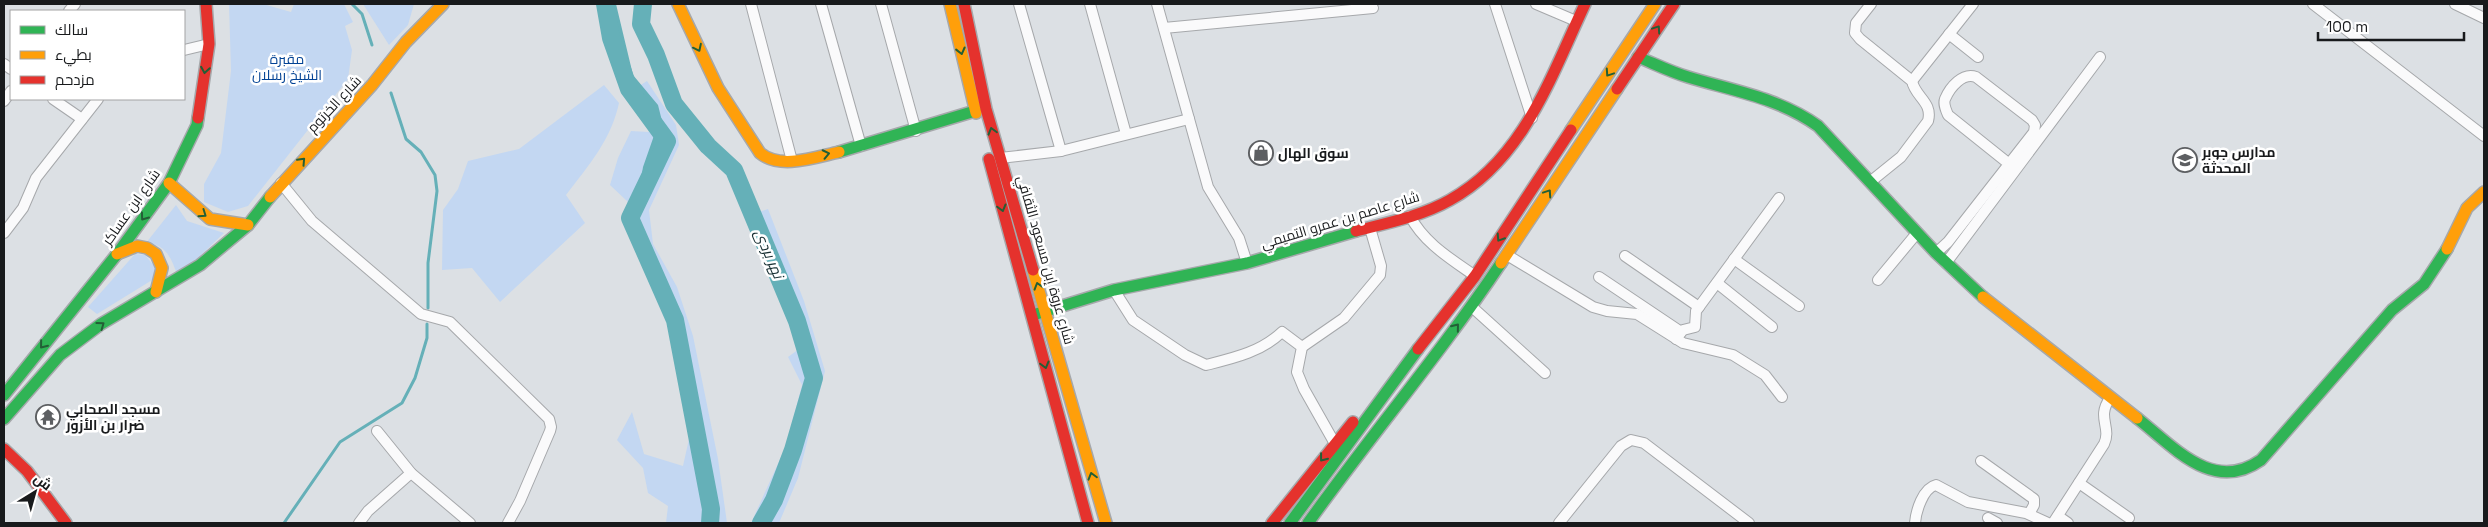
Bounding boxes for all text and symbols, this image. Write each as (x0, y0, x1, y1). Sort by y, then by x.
legend (10, 10, 185, 100)
scale bar (2318, 10, 2464, 42)
text: 100 m (2326, 17, 2368, 36)
text: سالك (55, 20, 88, 39)
one-way arrow (1651, 25, 1660, 35)
one-way arrow (692, 43, 702, 52)
text: بطيء (55, 45, 92, 67)
one-way arrow (955, 47, 966, 56)
park label: مقبرة الشيخ رسلان (252, 50, 322, 84)
one-way arrow (201, 65, 211, 74)
one-way arrow (1605, 68, 1615, 77)
text: مزدحم (55, 70, 95, 90)
street label: شارع الخرتوم (303, 72, 366, 137)
one-way arrow (988, 127, 998, 135)
shop icon: سوق الهال (1248, 140, 1274, 166)
place label: مدارس جوبر المحدثة (2201, 143, 2276, 177)
place label: سوق الهال (1278, 144, 1349, 162)
school or university icon: مدارس جوبر المحدثة (2172, 147, 2198, 173)
one-way arrow (821, 149, 830, 160)
one-way arrow (296, 157, 305, 166)
street label: شارع ابن عساكر (98, 165, 164, 249)
street label: شارع عروة إبن مسعود الثقافي (1010, 174, 1079, 347)
street label: شارع عاصم بن عمرو التميمي (1259, 187, 1422, 256)
one-way arrow (1541, 190, 1551, 199)
one-way arrow (997, 204, 1007, 212)
one-way arrow (197, 208, 207, 217)
one-way arrow (141, 211, 150, 221)
water label: نهر بردى (751, 226, 789, 283)
one-way arrow (1497, 233, 1506, 242)
one-way arrow (1034, 283, 1044, 291)
one-way arrow (95, 322, 104, 330)
one-way arrow (1450, 324, 1459, 333)
one-way arrow (40, 339, 49, 348)
one-way arrow (1039, 361, 1050, 370)
place label: مسجد الصحابي ضرار بن الأزور (65, 400, 161, 434)
temple icon: مسجد الصحابي ضرار بن الأزور (35, 404, 61, 430)
one-way arrow (1320, 452, 1328, 461)
north arrow (10, 467, 60, 517)
text: ش (30, 469, 55, 494)
one-way arrow (1088, 473, 1098, 481)

